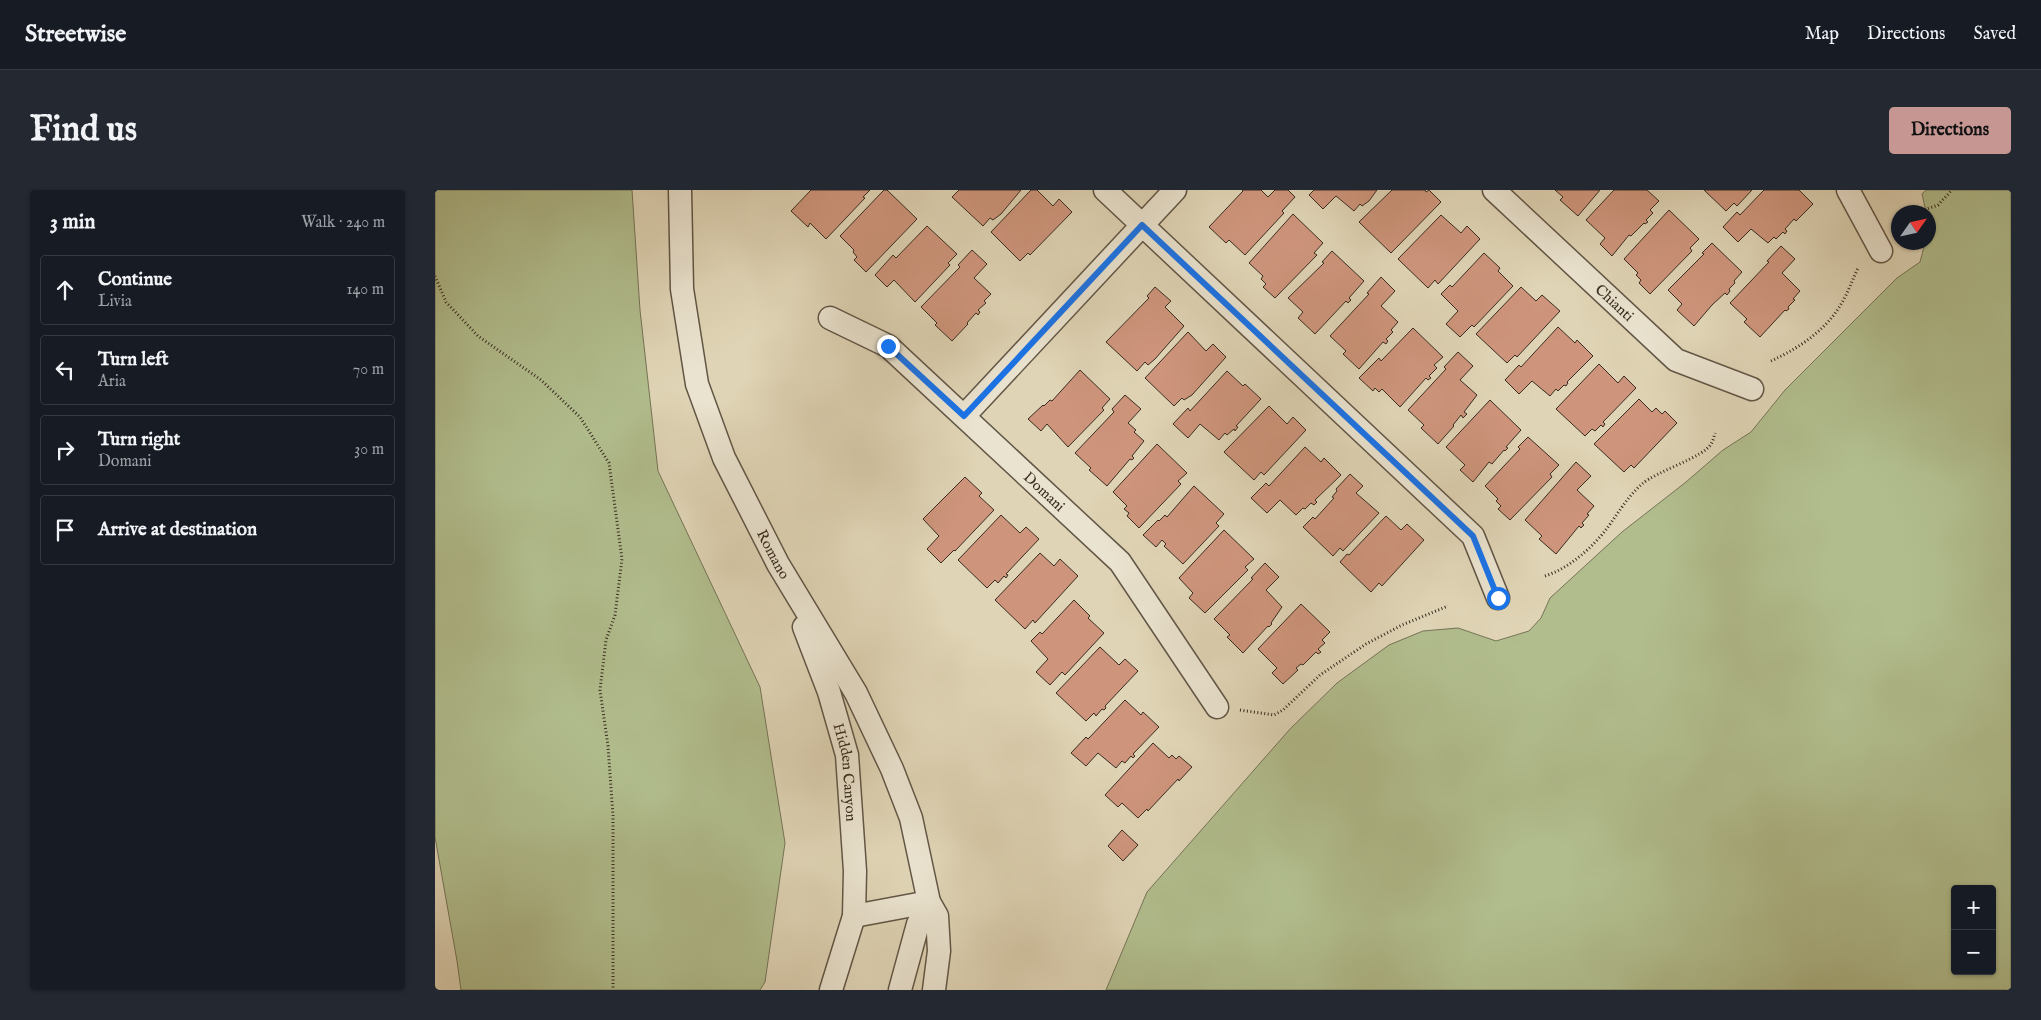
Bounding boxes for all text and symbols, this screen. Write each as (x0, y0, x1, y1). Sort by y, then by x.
text: Streetwise (25, 19, 126, 50)
text: Map (1805, 23, 1839, 46)
text: Directions (1867, 23, 1945, 46)
text: Saved (1973, 23, 2016, 46)
button: Directions (1889, 107, 2011, 154)
text: Find us (30, 108, 137, 153)
north arrow (1891, 205, 1936, 250)
text: 3 min (50, 209, 95, 236)
text: Walk · 240 m (301, 213, 385, 233)
text: Continue (98, 268, 172, 292)
icon: ahead (51, 276, 79, 304)
text: 140 m (346, 280, 384, 300)
street label: Chianti (1591, 280, 1638, 326)
text: Livia (98, 292, 132, 312)
route end (877, 335, 900, 358)
text: Turn left (98, 348, 169, 372)
icon: left (51, 356, 79, 384)
text: 70 m (353, 360, 384, 380)
text: Aria (98, 372, 126, 392)
text: Turn right (98, 428, 180, 452)
icon: right (51, 436, 79, 464)
text: 30 m (354, 440, 384, 460)
text: Domani (98, 452, 152, 472)
street label: Domani (1019, 468, 1069, 516)
icon: arrive (51, 516, 79, 544)
text: Arrive at destination (98, 518, 257, 542)
street label: Romano (752, 526, 794, 583)
route start (1487, 587, 1510, 610)
street label: Hidden Canyon (828, 721, 861, 822)
map controls (1951, 885, 1996, 975)
button: + (1951, 885, 1996, 930)
button: − (1951, 930, 1996, 975)

